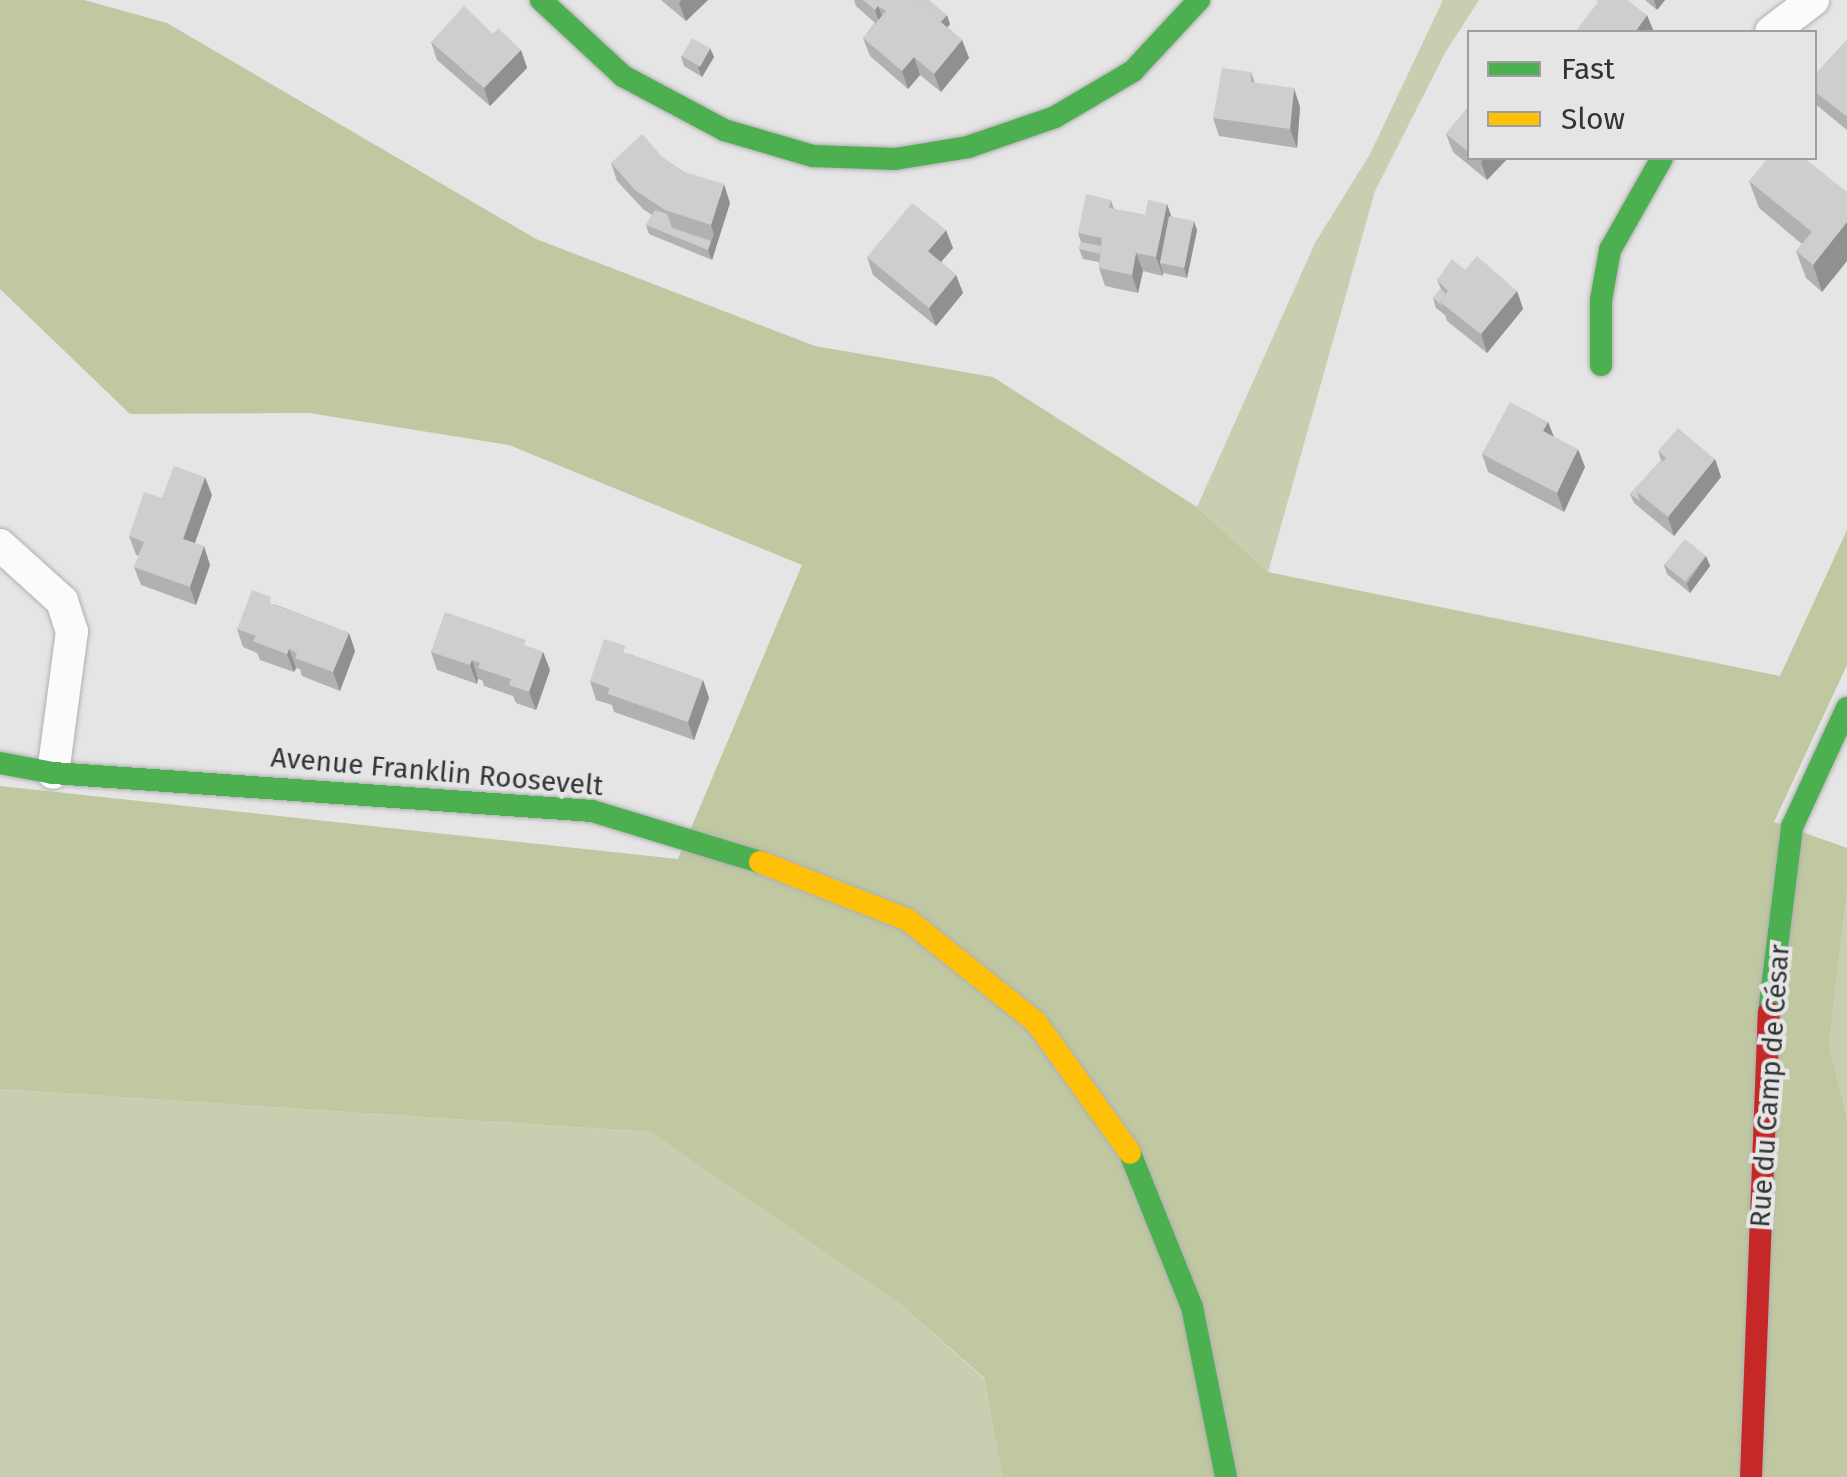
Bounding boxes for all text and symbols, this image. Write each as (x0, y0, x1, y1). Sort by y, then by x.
legend (1467, 30, 1817, 160)
text: Fast (1561, 51, 1615, 87)
text: Slow (1561, 101, 1625, 137)
street label: Avenue Franklin Roosevelt (269, 741, 605, 803)
street label: Rue du Camp de César (1743, 943, 1797, 1229)

